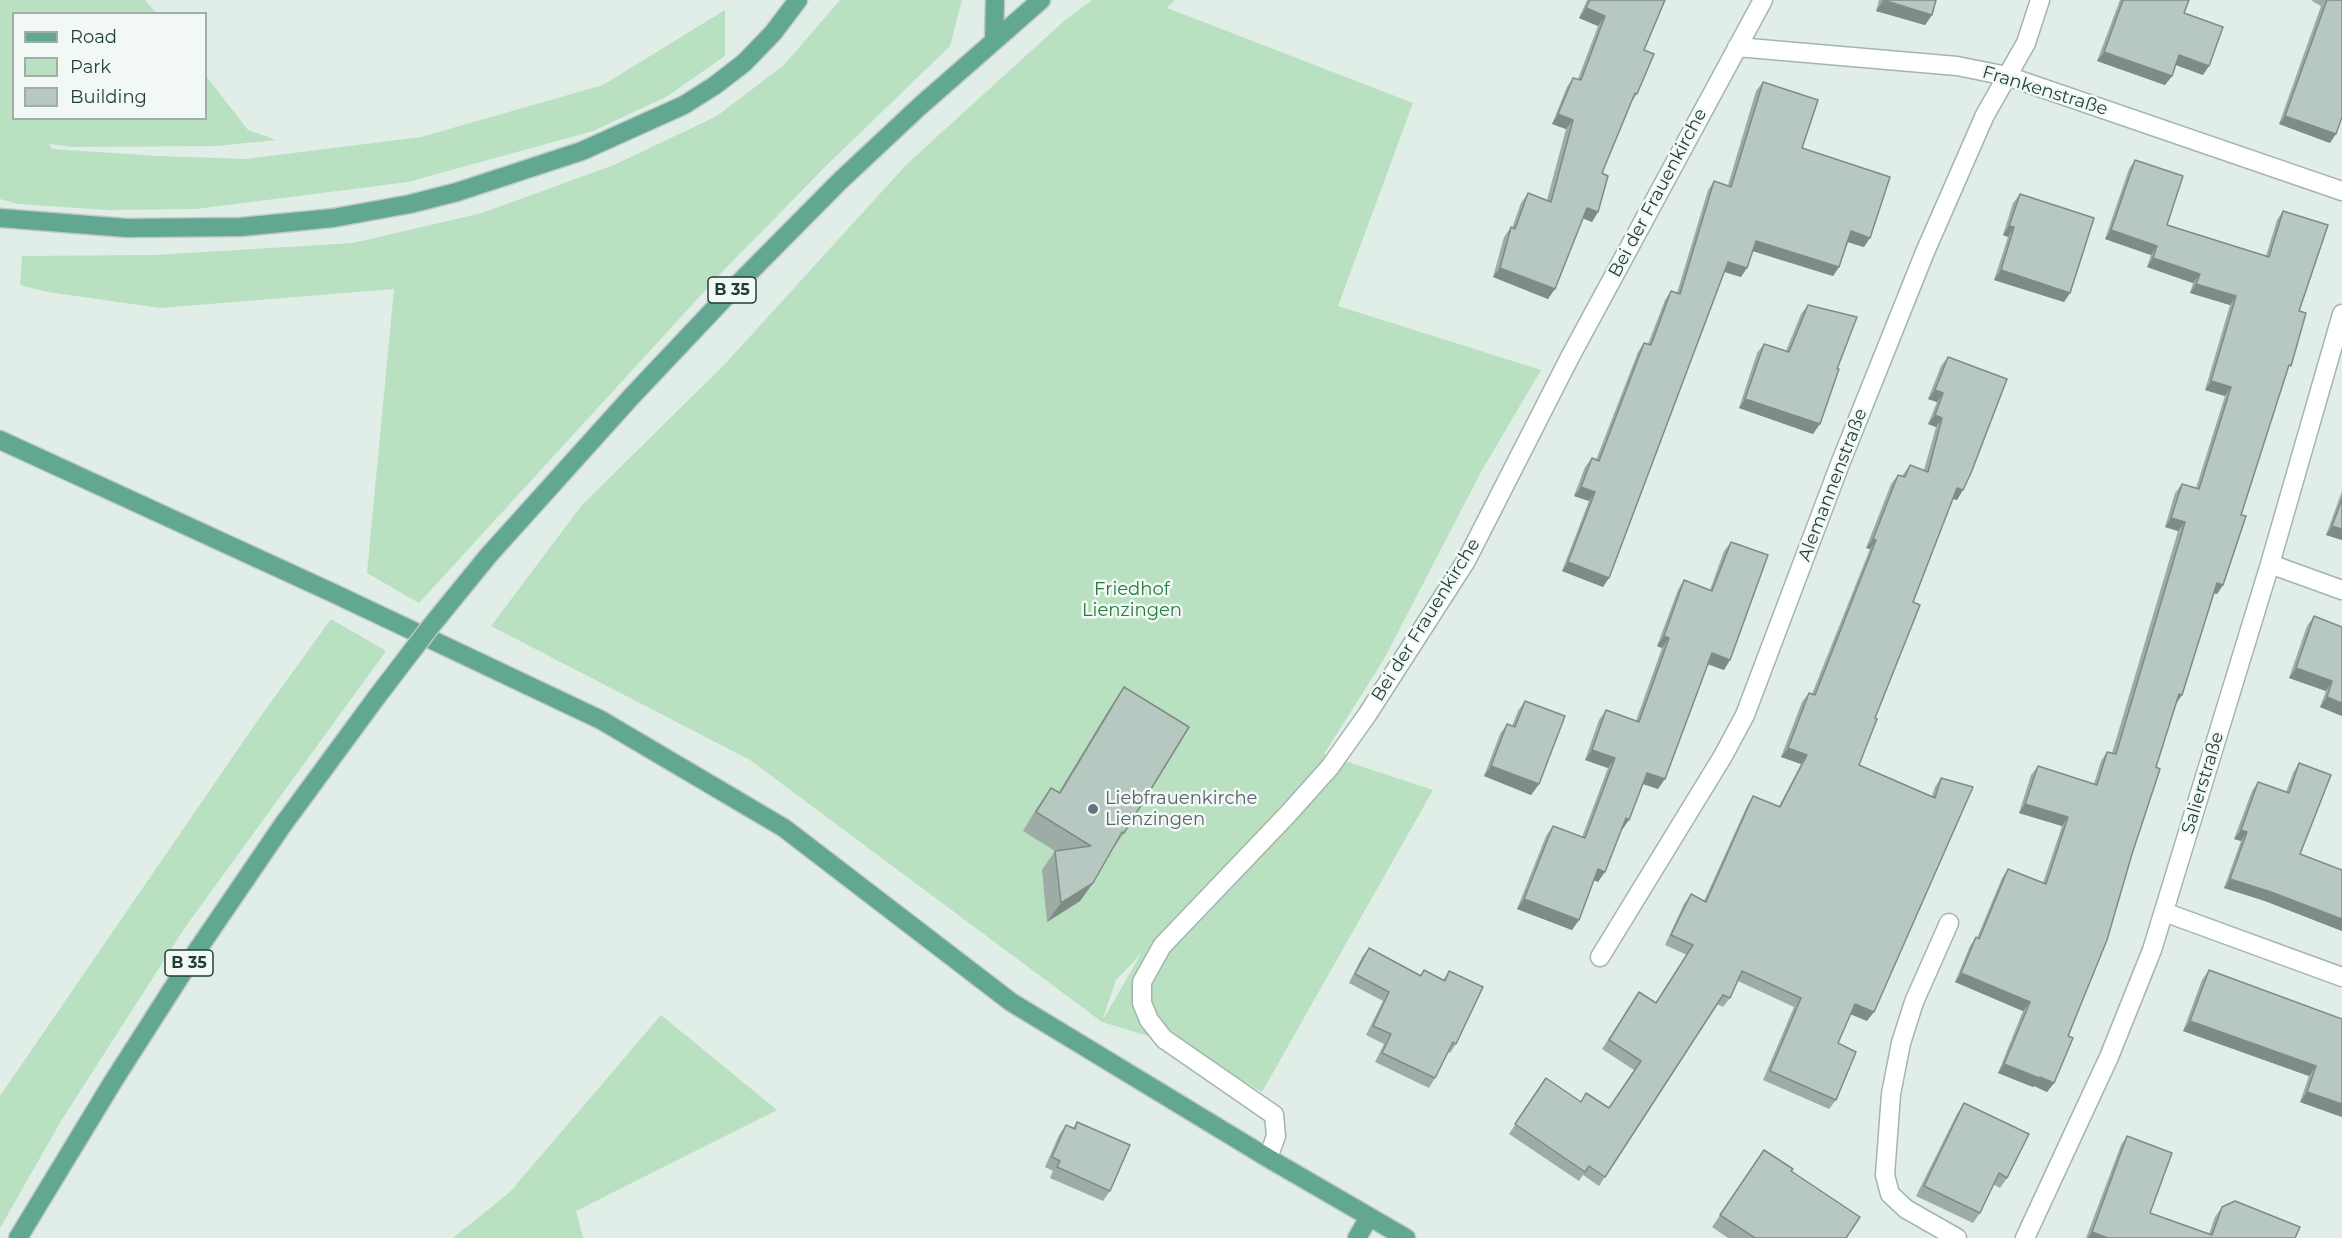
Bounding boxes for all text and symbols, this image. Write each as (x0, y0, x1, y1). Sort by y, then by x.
legend (12, 12, 207, 120)
text: Road (70, 26, 117, 48)
text: Park (70, 56, 111, 78)
street label: Frankenstraße (1980, 62, 2110, 120)
text: Building (70, 86, 147, 108)
street label: Bei der Frauenkirche (1604, 105, 1712, 281)
road number: B 35 (708, 277, 756, 303)
street label: Alemannenstraße (1794, 406, 1872, 564)
street label: Bei der Frauenkirche (1367, 535, 1485, 705)
park label: Friedhof Lienzingen (1082, 579, 1182, 622)
street label: Salierstraße (2177, 729, 2229, 837)
place label: Liebfrauenkirche Lienzingen (1105, 788, 1257, 830)
marker: Liebfrauenkirche Lienzingen (1086, 802, 1100, 816)
road number: B 35 (165, 950, 213, 976)

